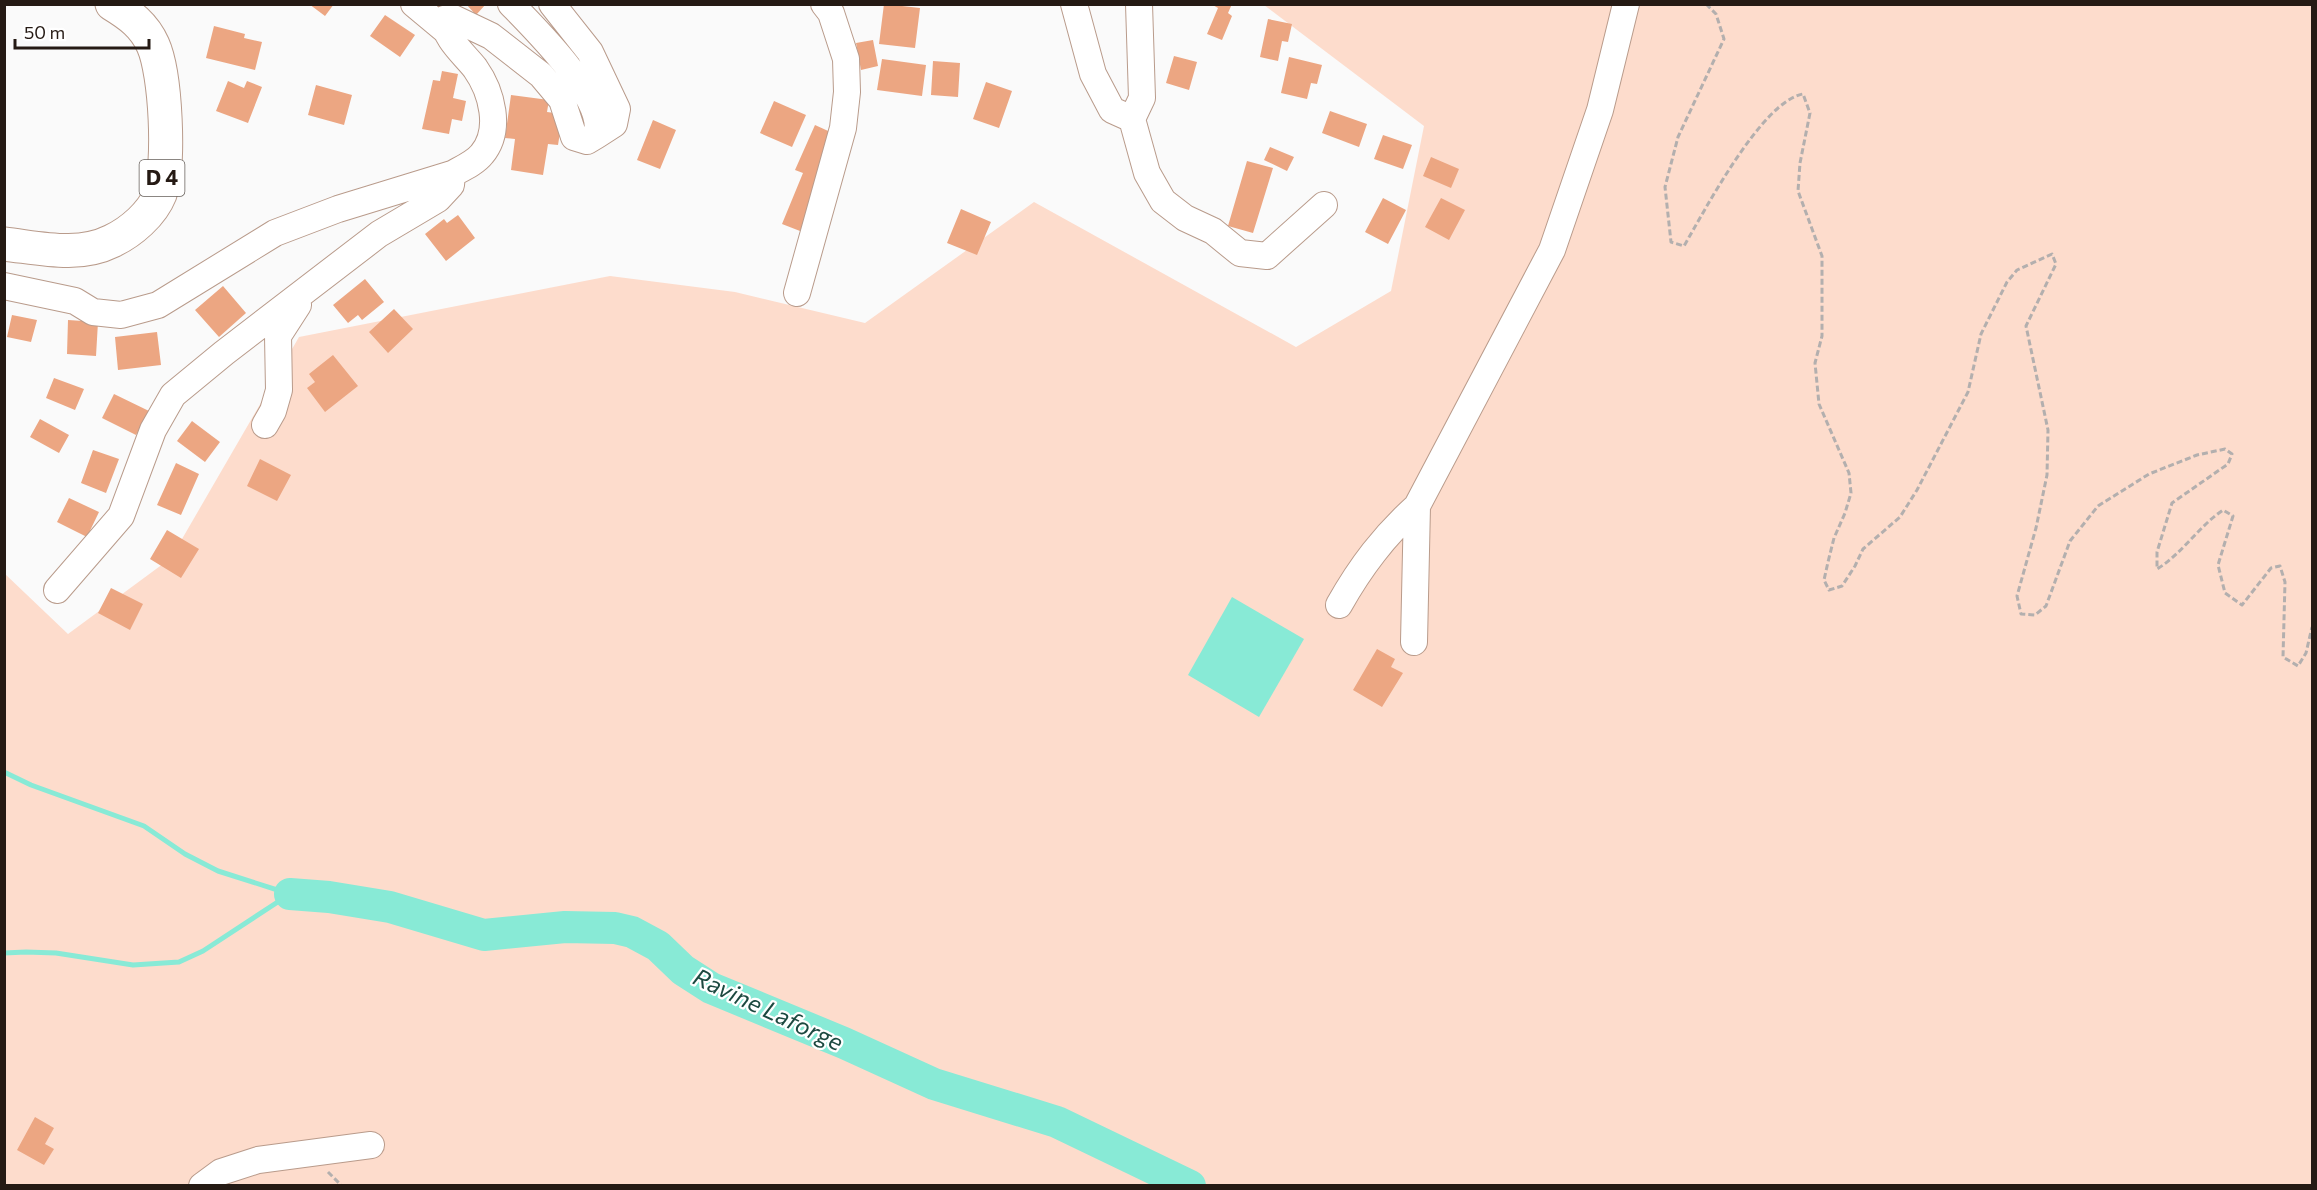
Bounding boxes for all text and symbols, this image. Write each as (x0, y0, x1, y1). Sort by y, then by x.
scale bar (15, 12, 148, 50)
text: 50 m (24, 21, 65, 43)
road number: D 4 (140, 160, 184, 196)
water label: Ravine Laforge (689, 961, 849, 1056)

